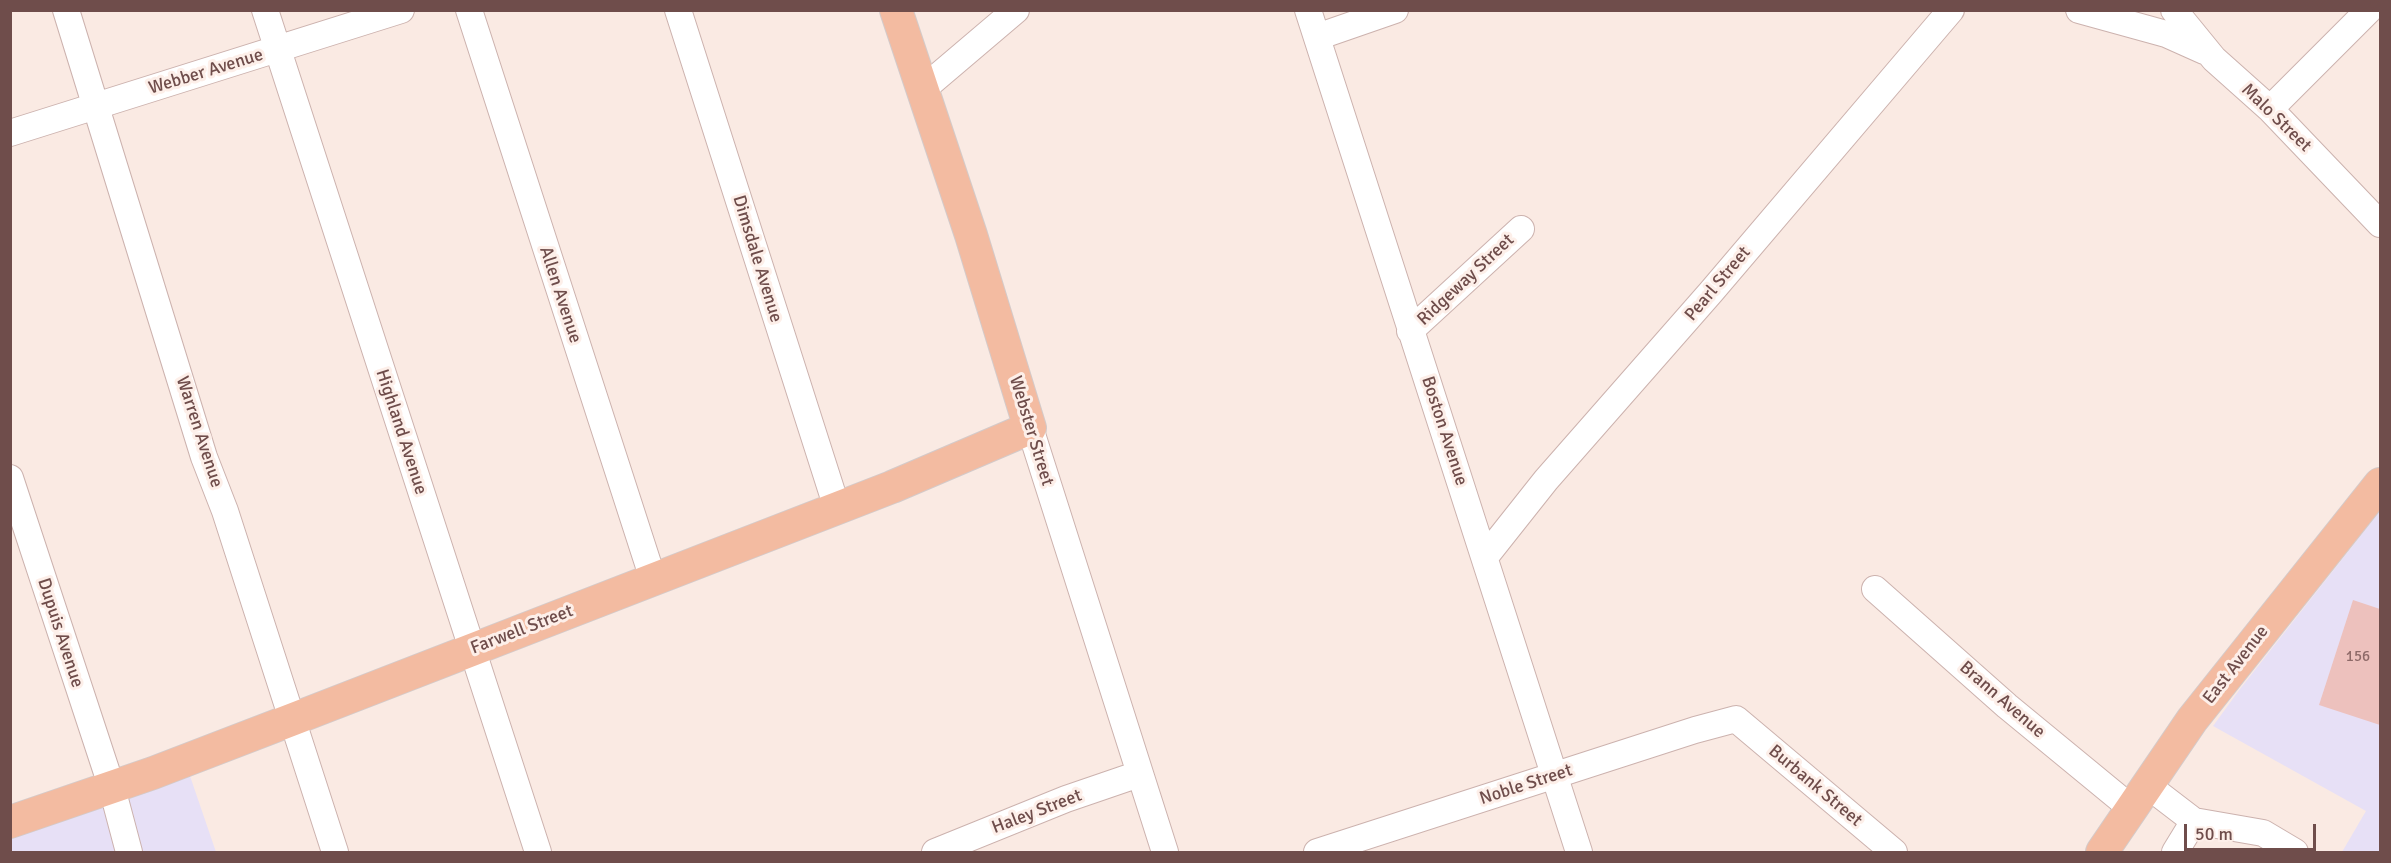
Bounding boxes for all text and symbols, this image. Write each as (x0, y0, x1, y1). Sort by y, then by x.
street label: Webber Avenue (146, 44, 266, 100)
street label: Malo Street (2236, 79, 2316, 157)
street label: Dimsdale Avenue (727, 193, 787, 325)
street label: Ridgeway Street (1413, 230, 1519, 330)
street label: Pearl Street (1681, 242, 1755, 326)
street label: Allen Avenue (534, 244, 586, 346)
street label: Highland Avenue (371, 367, 431, 497)
street label: Warren Avenue (171, 374, 227, 490)
street label: Webster Street (1004, 374, 1058, 488)
street label: Boston Avenue (1416, 374, 1472, 488)
street label: Dupuis Avenue (32, 576, 88, 690)
street label: Farwell Street (468, 601, 576, 659)
street label: East Avenue (2199, 621, 2273, 709)
house number: 156 (2346, 648, 2370, 666)
street label: Brann Avenue (1955, 657, 2049, 743)
street label: Burbank Street (1764, 741, 1866, 831)
street label: Noble Street (1477, 760, 1575, 810)
street label: Haley Street (989, 785, 1085, 839)
scale bar (2187, 812, 2319, 850)
text: 50 m (2195, 823, 2233, 845)

